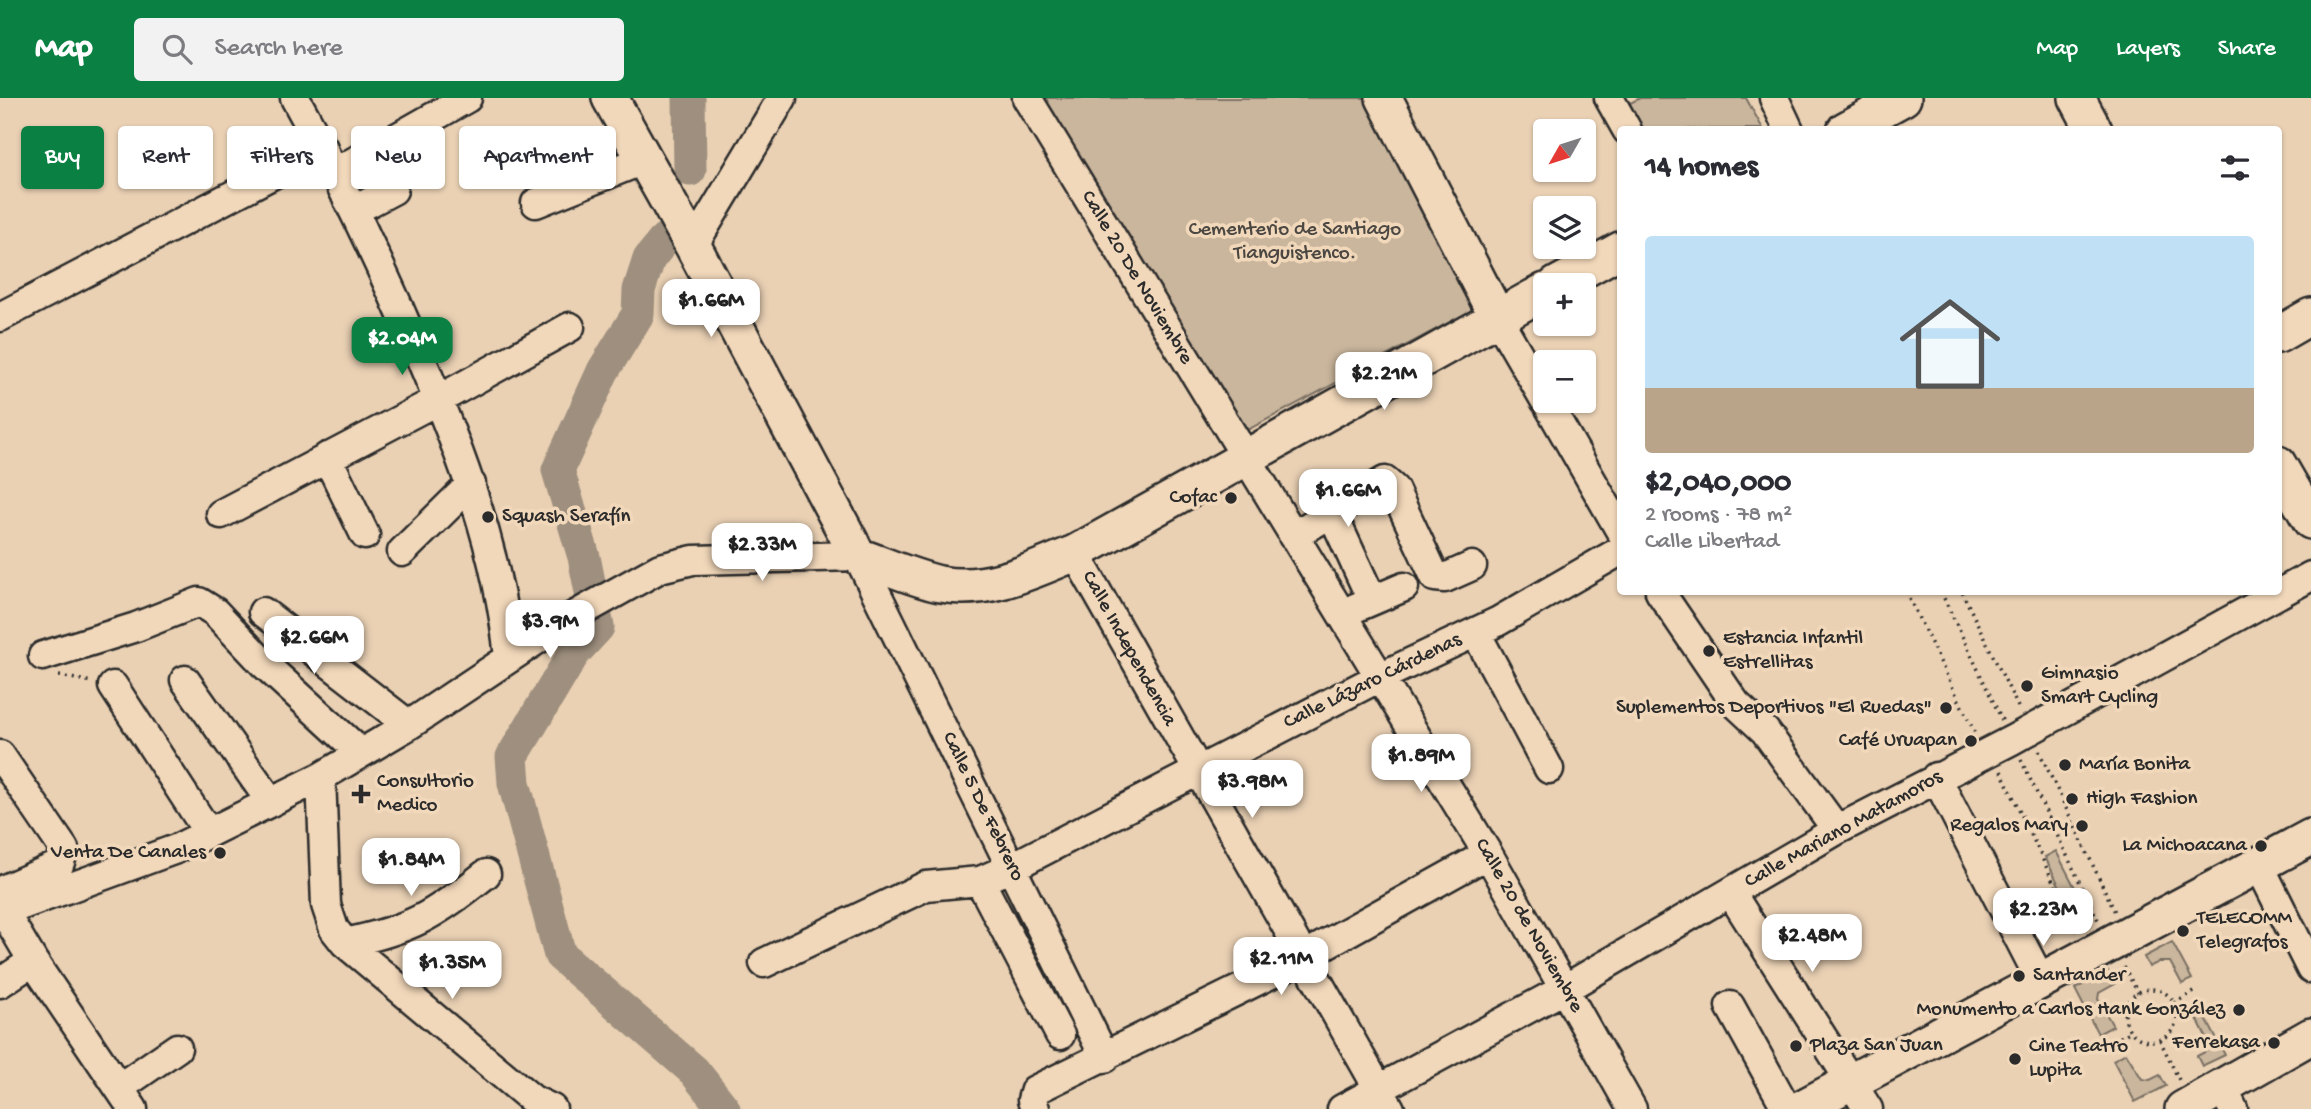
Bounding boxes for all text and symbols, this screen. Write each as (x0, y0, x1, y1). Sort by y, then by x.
search box (134, 18, 624, 81)
text: Map (35, 30, 92, 68)
icon: search (158, 30, 196, 68)
text: Search here (214, 34, 343, 65)
text: Map (2036, 35, 2078, 64)
text: Layers (2116, 35, 2180, 64)
text: Share (2218, 35, 2276, 64)
north arrow (1533, 119, 1596, 182)
map controls (1533, 119, 1596, 413)
chip: Buy (21, 126, 104, 189)
chip: Rent (118, 126, 213, 189)
chip: Filters (227, 126, 337, 189)
chip: New (351, 126, 445, 189)
chip: Apartment (459, 126, 616, 189)
icon: filters (2216, 149, 2254, 187)
text: 14 homes (1645, 151, 1758, 186)
street label: Calle 20 De Noviembre (1074, 187, 1198, 370)
button: layers (1533, 196, 1596, 259)
park label: Cementerio de Santiago Tianguistenco. (1189, 218, 1401, 267)
button: + (1533, 273, 1596, 336)
pin: $1.66M (654, 280, 768, 339)
icon: home (1887, 281, 2013, 407)
text: $1.66M (678, 288, 744, 315)
pin: $2.04M (345, 317, 459, 377)
text: $2.04M (368, 326, 436, 353)
button: − (1533, 350, 1596, 413)
pin: $2.21M (1327, 352, 1441, 412)
text: $2.21M (1351, 361, 1417, 388)
text: $2,040,000 (1645, 467, 1791, 502)
pin: $1.66M (1291, 470, 1405, 529)
text: $1.66M (1315, 478, 1381, 505)
place label: Cofac (1169, 486, 1218, 511)
marker: Cofac (1223, 490, 1239, 506)
text: 2 rooms · 78 m² (1645, 502, 1792, 529)
place label: Squash Serafín (502, 505, 630, 530)
marker: Squash Serafín (480, 509, 496, 525)
pin: $2.33M (705, 524, 819, 583)
text: Calle Libertad (1645, 529, 1779, 556)
text: $2.33M (728, 532, 796, 559)
street label: Calle Independencia (1075, 567, 1182, 732)
pin: $3.9M (501, 601, 599, 660)
text: $3.9M (522, 609, 578, 636)
pin: $2.66M (257, 616, 371, 676)
text: $2.66M (280, 625, 348, 652)
place label: Estancia Infantil Estrellitas (1723, 627, 1863, 676)
street label: Calle Lázaro Cárdenas (1280, 628, 1467, 736)
marker: Estancia Infantil Estrellitas (1701, 643, 1717, 659)
place label: Gimnasio Smart Cycling (2041, 662, 2158, 711)
marker: Gimnasio Smart Cycling (2019, 678, 2035, 694)
place label: Suplementos Deportivos "El Ruedas" (1616, 696, 1932, 721)
marker: Suplementos Deportivos "El Ruedas" (1938, 700, 1954, 716)
street label: Calle 5 De Febrero (935, 728, 1029, 886)
place label: Café Uruapan (1839, 729, 1957, 754)
marker: Café Uruapan (1963, 733, 1979, 749)
pin: $1.89M (1364, 734, 1478, 794)
text: $1.89M (1388, 743, 1454, 770)
place label: María Bonita (2079, 753, 2192, 778)
marker: María Bonita (2057, 757, 2073, 773)
pin: $3.98M (1195, 760, 1309, 820)
street label: Calle Mariano Matamoros (1741, 765, 1948, 895)
text: $3.98M (1217, 769, 1287, 796)
place label: Consultorio Medico (377, 770, 474, 819)
marker: Consultorio Medico (351, 784, 371, 804)
place label: High Fashion (2086, 787, 2198, 812)
marker: High Fashion (2064, 791, 2080, 807)
place label: Regalos Mary (1950, 814, 2068, 839)
marker: Regalos Mary (2074, 818, 2090, 834)
street label: Calle 20 de Noviembre (1468, 834, 1589, 1019)
place label: La Michoacana (2122, 834, 2248, 859)
pin: $1.84M (354, 838, 468, 898)
marker: La Michoacana (2253, 838, 2269, 854)
place label: Venta De Canales (50, 841, 207, 866)
marker: Venta De Canales (212, 845, 228, 861)
text: $1.84M (378, 847, 444, 874)
pin: $2.23M (1986, 888, 2100, 948)
text: $2.23M (2009, 897, 2077, 924)
place label: TELECOMM Telegrafos (2196, 907, 2293, 956)
pin: $2.48M (1755, 914, 1869, 974)
text: $2.48M (1778, 923, 1846, 950)
marker: TELECOMM Telegrafos (2175, 923, 2191, 939)
pin: $2.11M (1224, 937, 1338, 997)
pin: $1.35M (395, 942, 509, 1001)
text: $2.11M (1249, 946, 1313, 973)
text: $1.35M (419, 950, 485, 977)
place label: Santander (2033, 964, 2127, 989)
marker: Santander (2011, 968, 2027, 984)
place label: Monumento a Carlos Hank González (1916, 998, 2226, 1023)
marker: Monumento a Carlos Hank González (2231, 1002, 2247, 1018)
place label: Ferrekasa (2171, 1031, 2261, 1056)
place label: Plaza San Juan (1809, 1034, 1943, 1059)
place label: Cine Teatro Lupita (2029, 1035, 2128, 1084)
marker: Ferrekasa (2266, 1035, 2282, 1051)
marker: Plaza San Juan (1788, 1038, 1804, 1054)
marker: Cine Teatro Lupita (2007, 1051, 2023, 1067)

